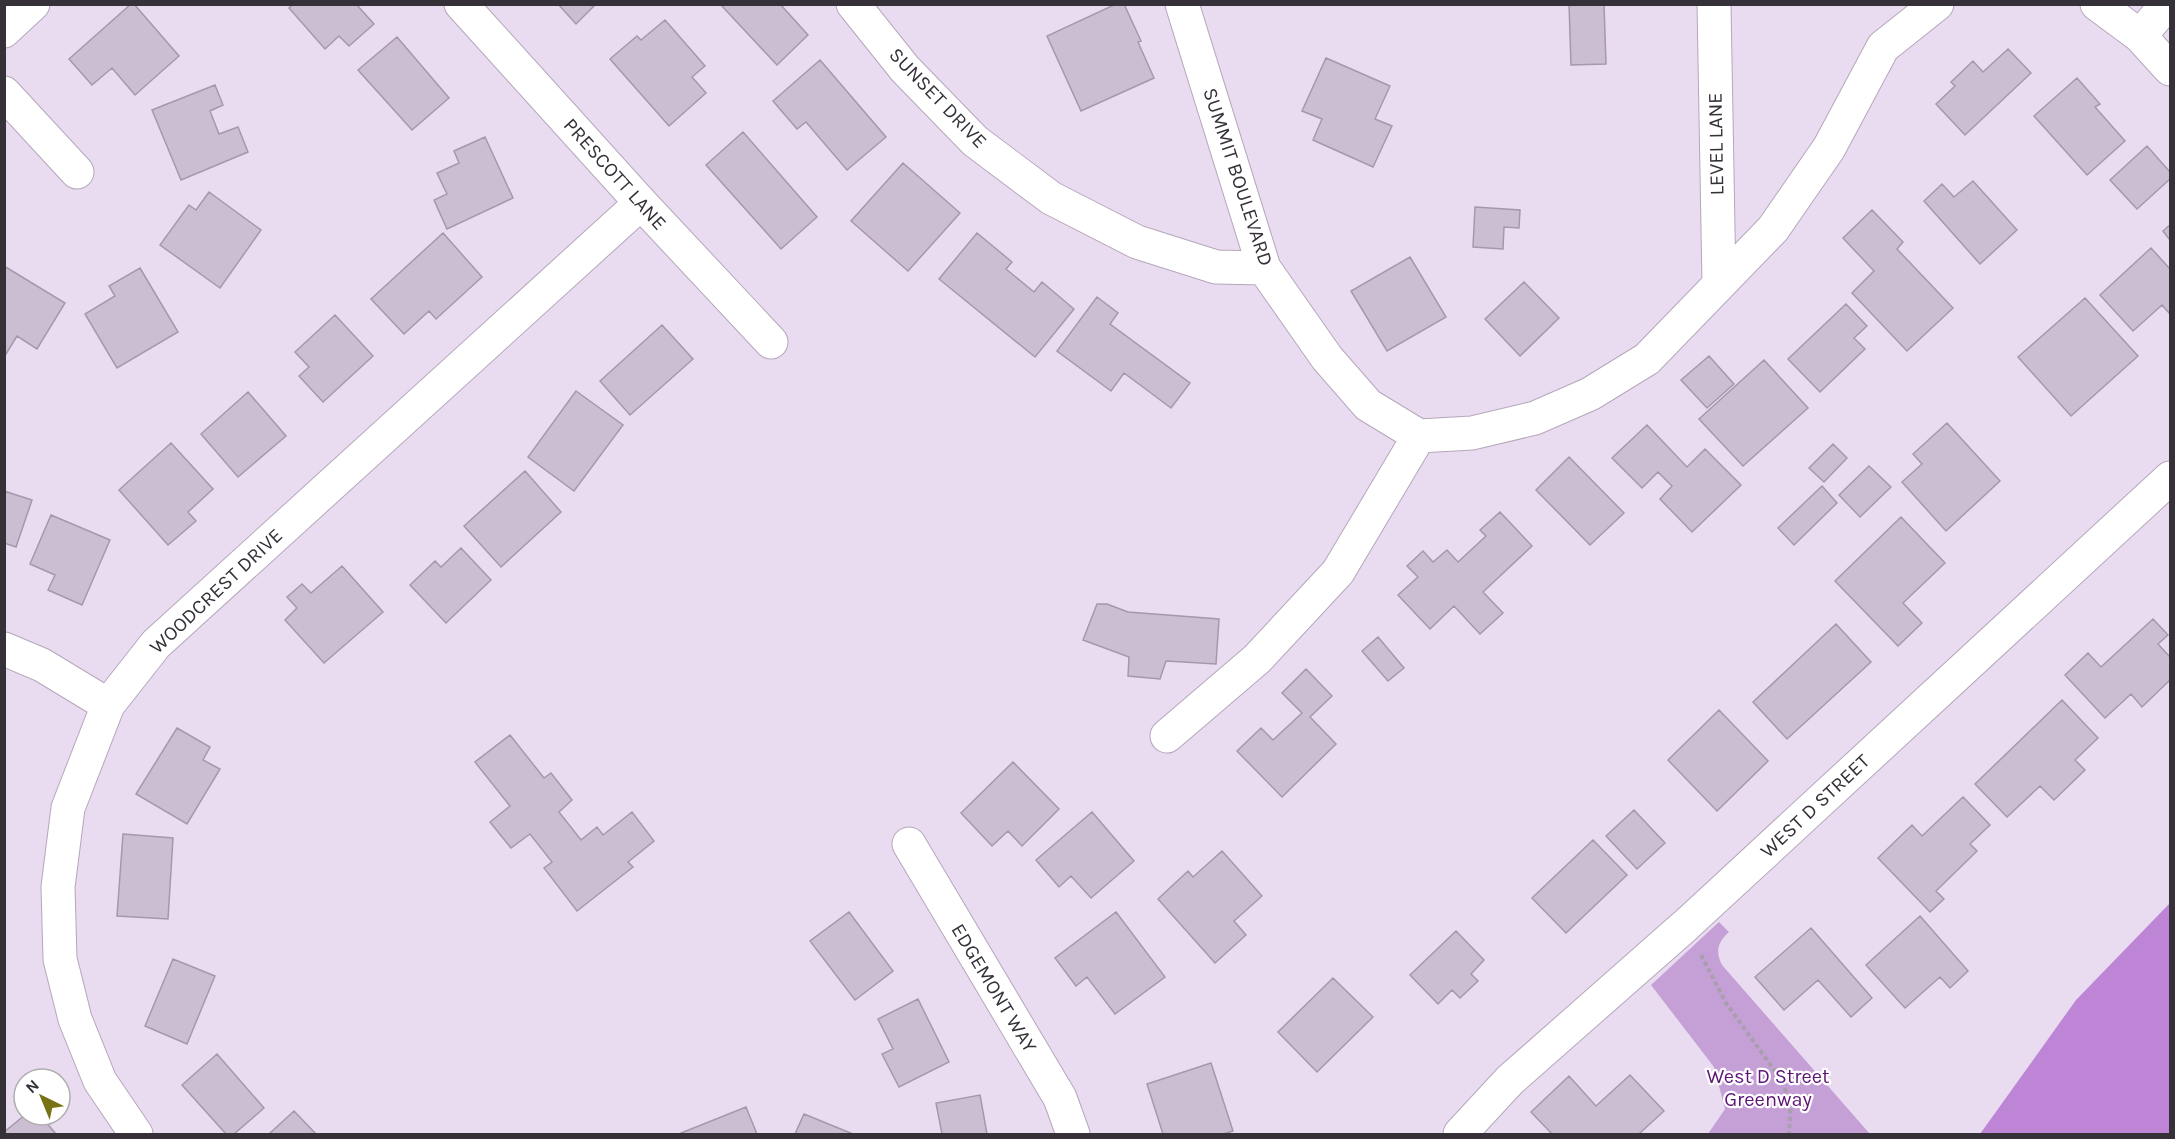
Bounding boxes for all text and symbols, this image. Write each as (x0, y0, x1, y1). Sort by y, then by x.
street label: SUNSET DRIVE (884, 43, 992, 153)
street label: SUMMIT BOULEVARD (1198, 85, 1278, 269)
street label: LEVEL LANE (1704, 92, 1728, 196)
street label: PRESCOTT LANE (559, 113, 671, 235)
street label: WOODCREST DRIVE (145, 524, 287, 658)
street label: WEST D STREET (1756, 750, 1874, 862)
street label: EDGEMONT WAY (947, 919, 1041, 1057)
park label: West D Street Greenway (1706, 1065, 1830, 1111)
north arrow (12, 1067, 72, 1127)
text: N (21, 1076, 43, 1097)

